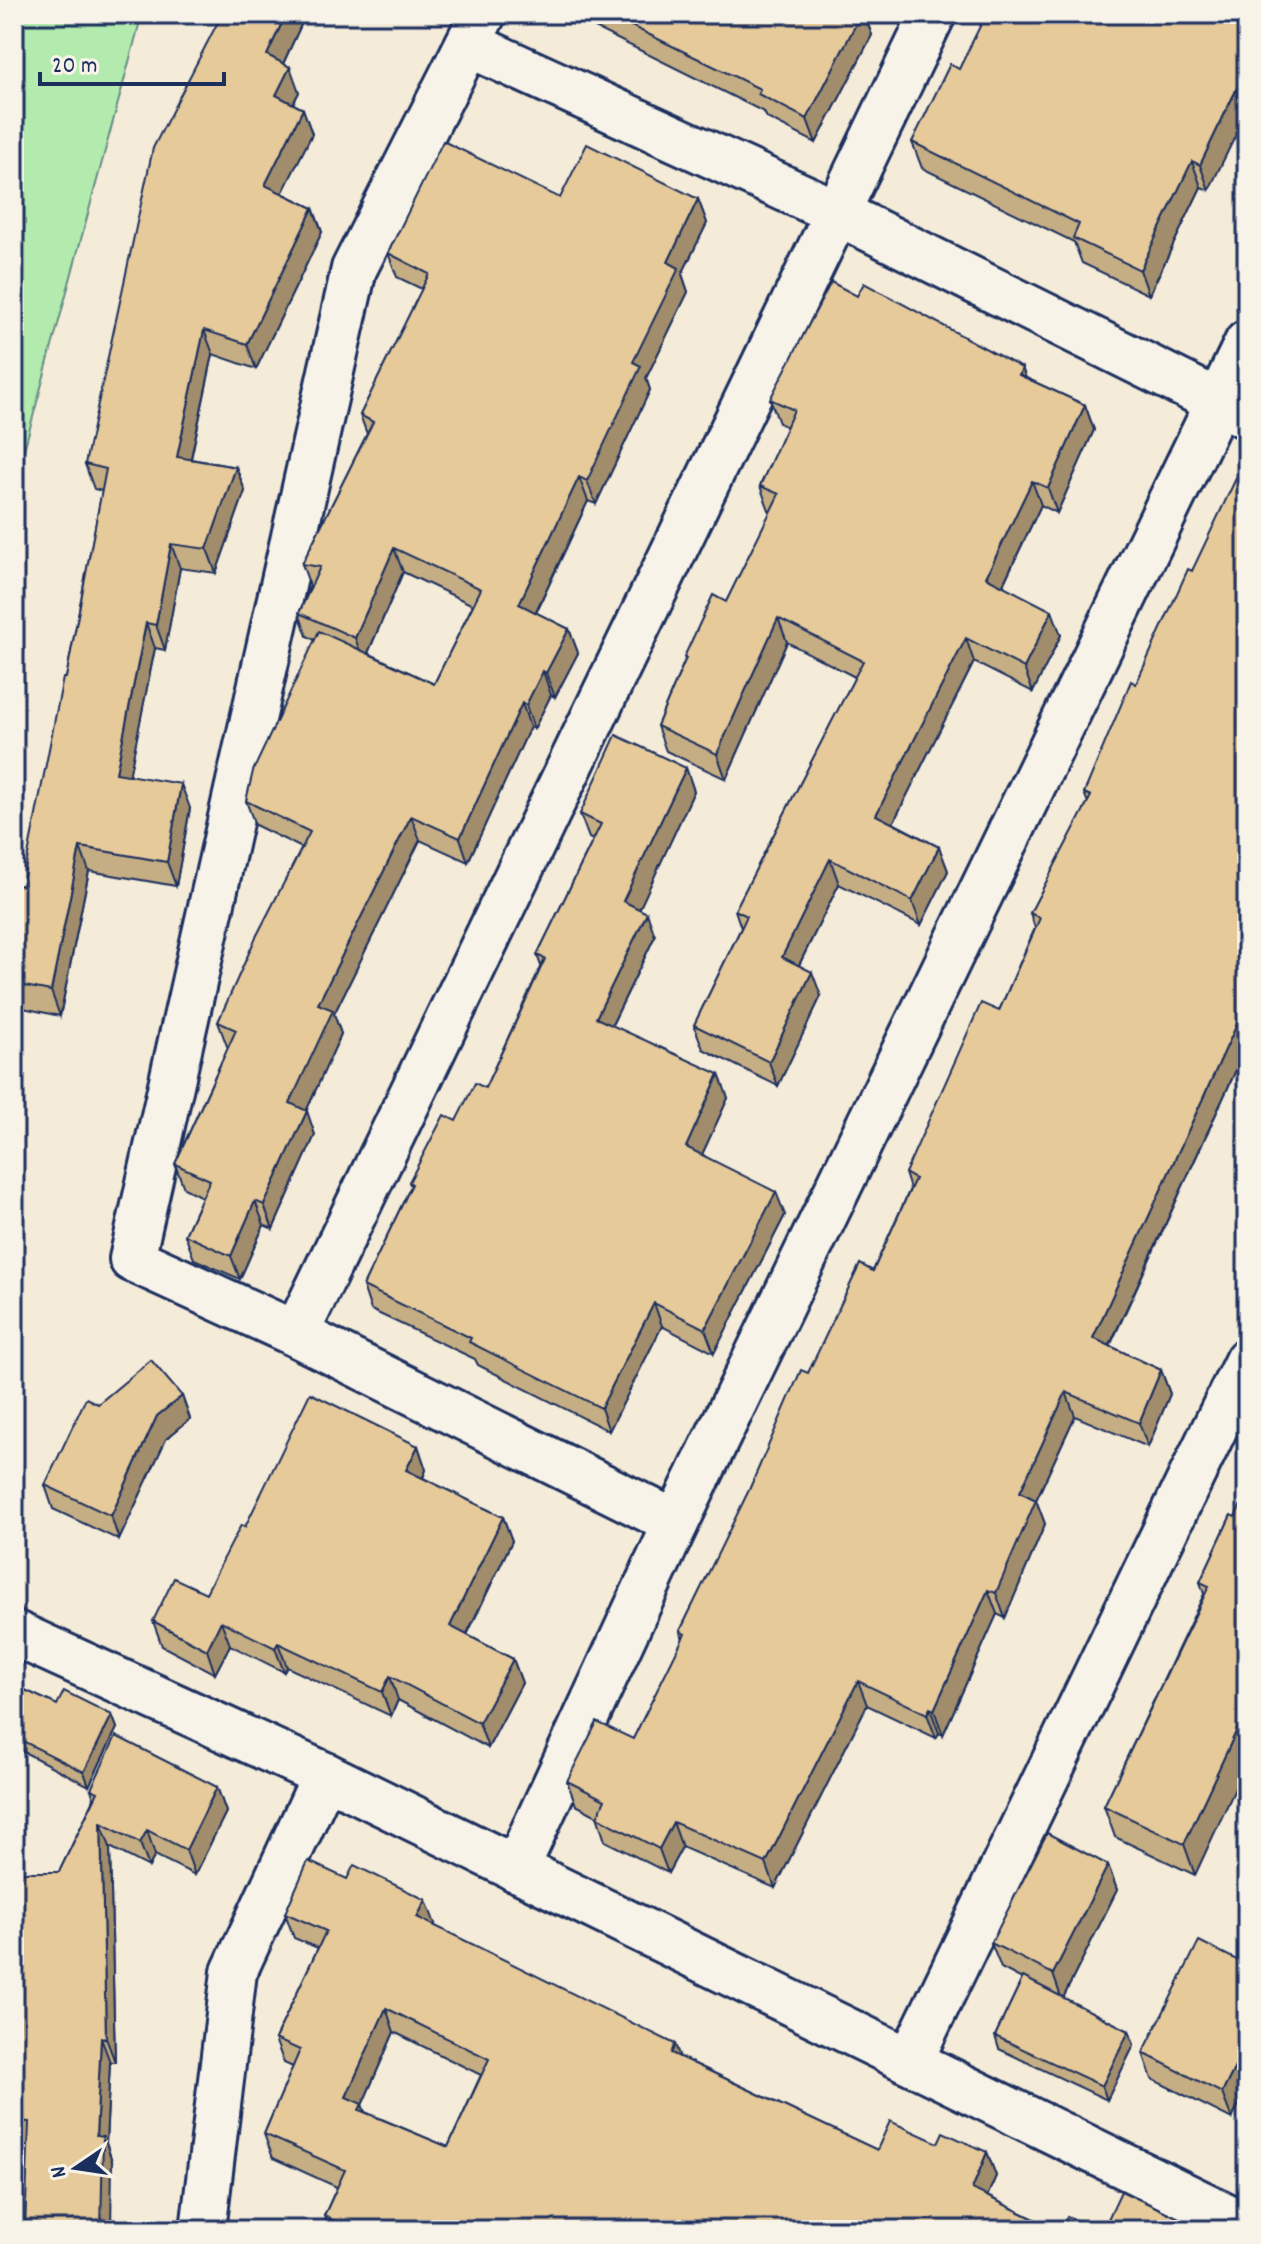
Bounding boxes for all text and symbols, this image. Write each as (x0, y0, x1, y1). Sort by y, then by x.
scale bar (40, 36, 224, 86)
text: 20 m (52, 50, 98, 84)
north arrow (36, 2128, 116, 2208)
text: N (44, 2163, 76, 2180)

